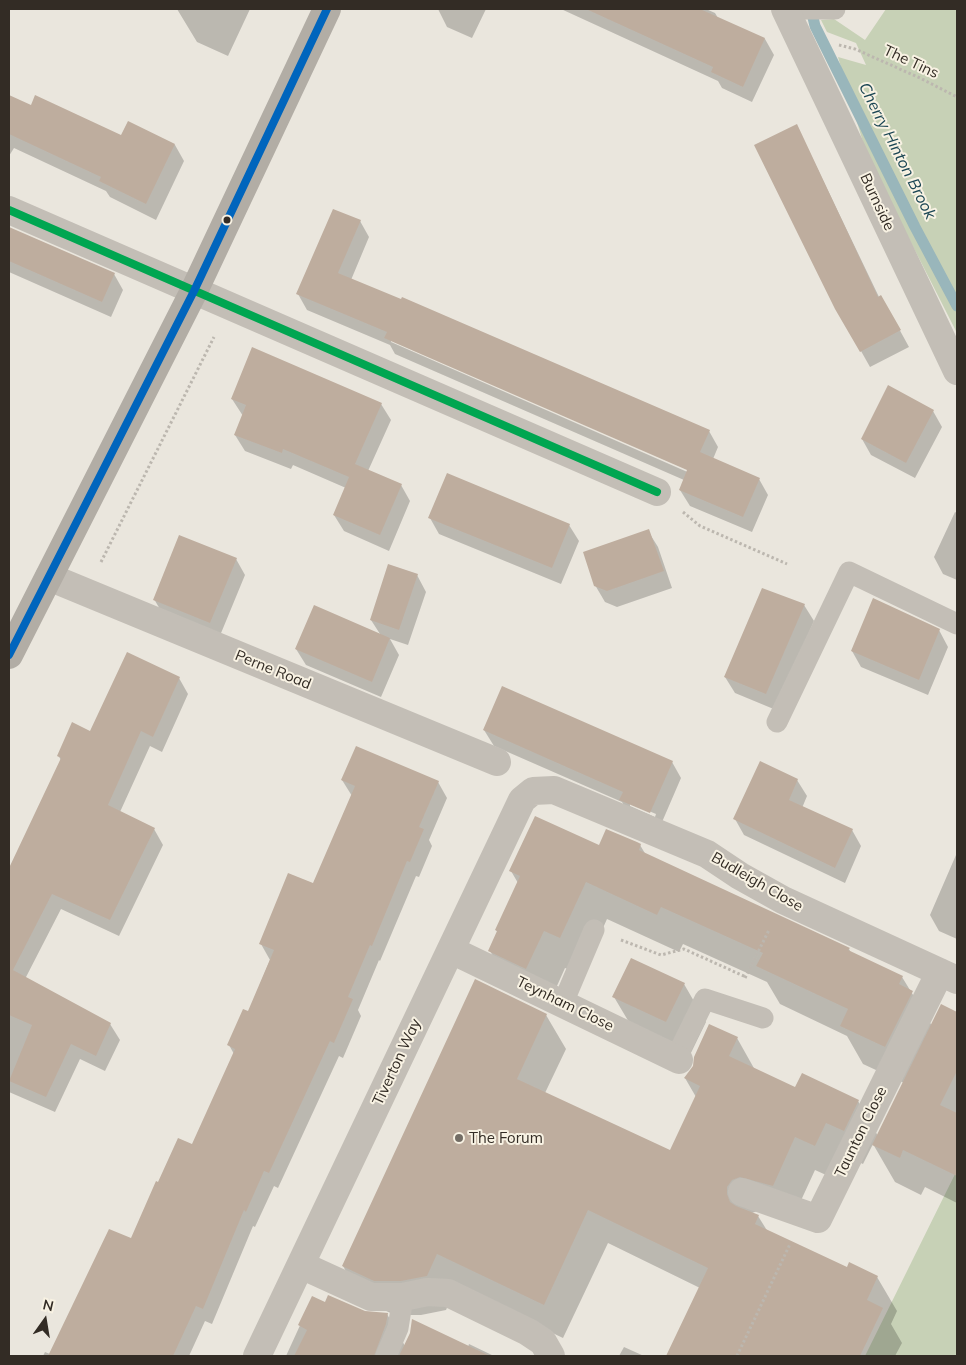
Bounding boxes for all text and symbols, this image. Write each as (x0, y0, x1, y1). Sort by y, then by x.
street label: The Tins (881, 41, 941, 83)
water label: Cherry Hinton Brook (854, 80, 940, 222)
street label: Burnside (856, 170, 898, 234)
unlabelled marker (222, 215, 232, 225)
street label: Perne Road (232, 647, 314, 693)
street label: Budleigh Close (708, 848, 806, 916)
street label: Teynham Close (514, 973, 616, 1035)
street label: Tiverton Way (369, 1016, 425, 1108)
street label: Taunton Close (831, 1084, 891, 1180)
place label: The Forum (469, 1129, 543, 1147)
marker: The Forum (453, 1132, 465, 1144)
north arrow (20, 1295, 70, 1345)
text: N (41, 1295, 56, 1315)

